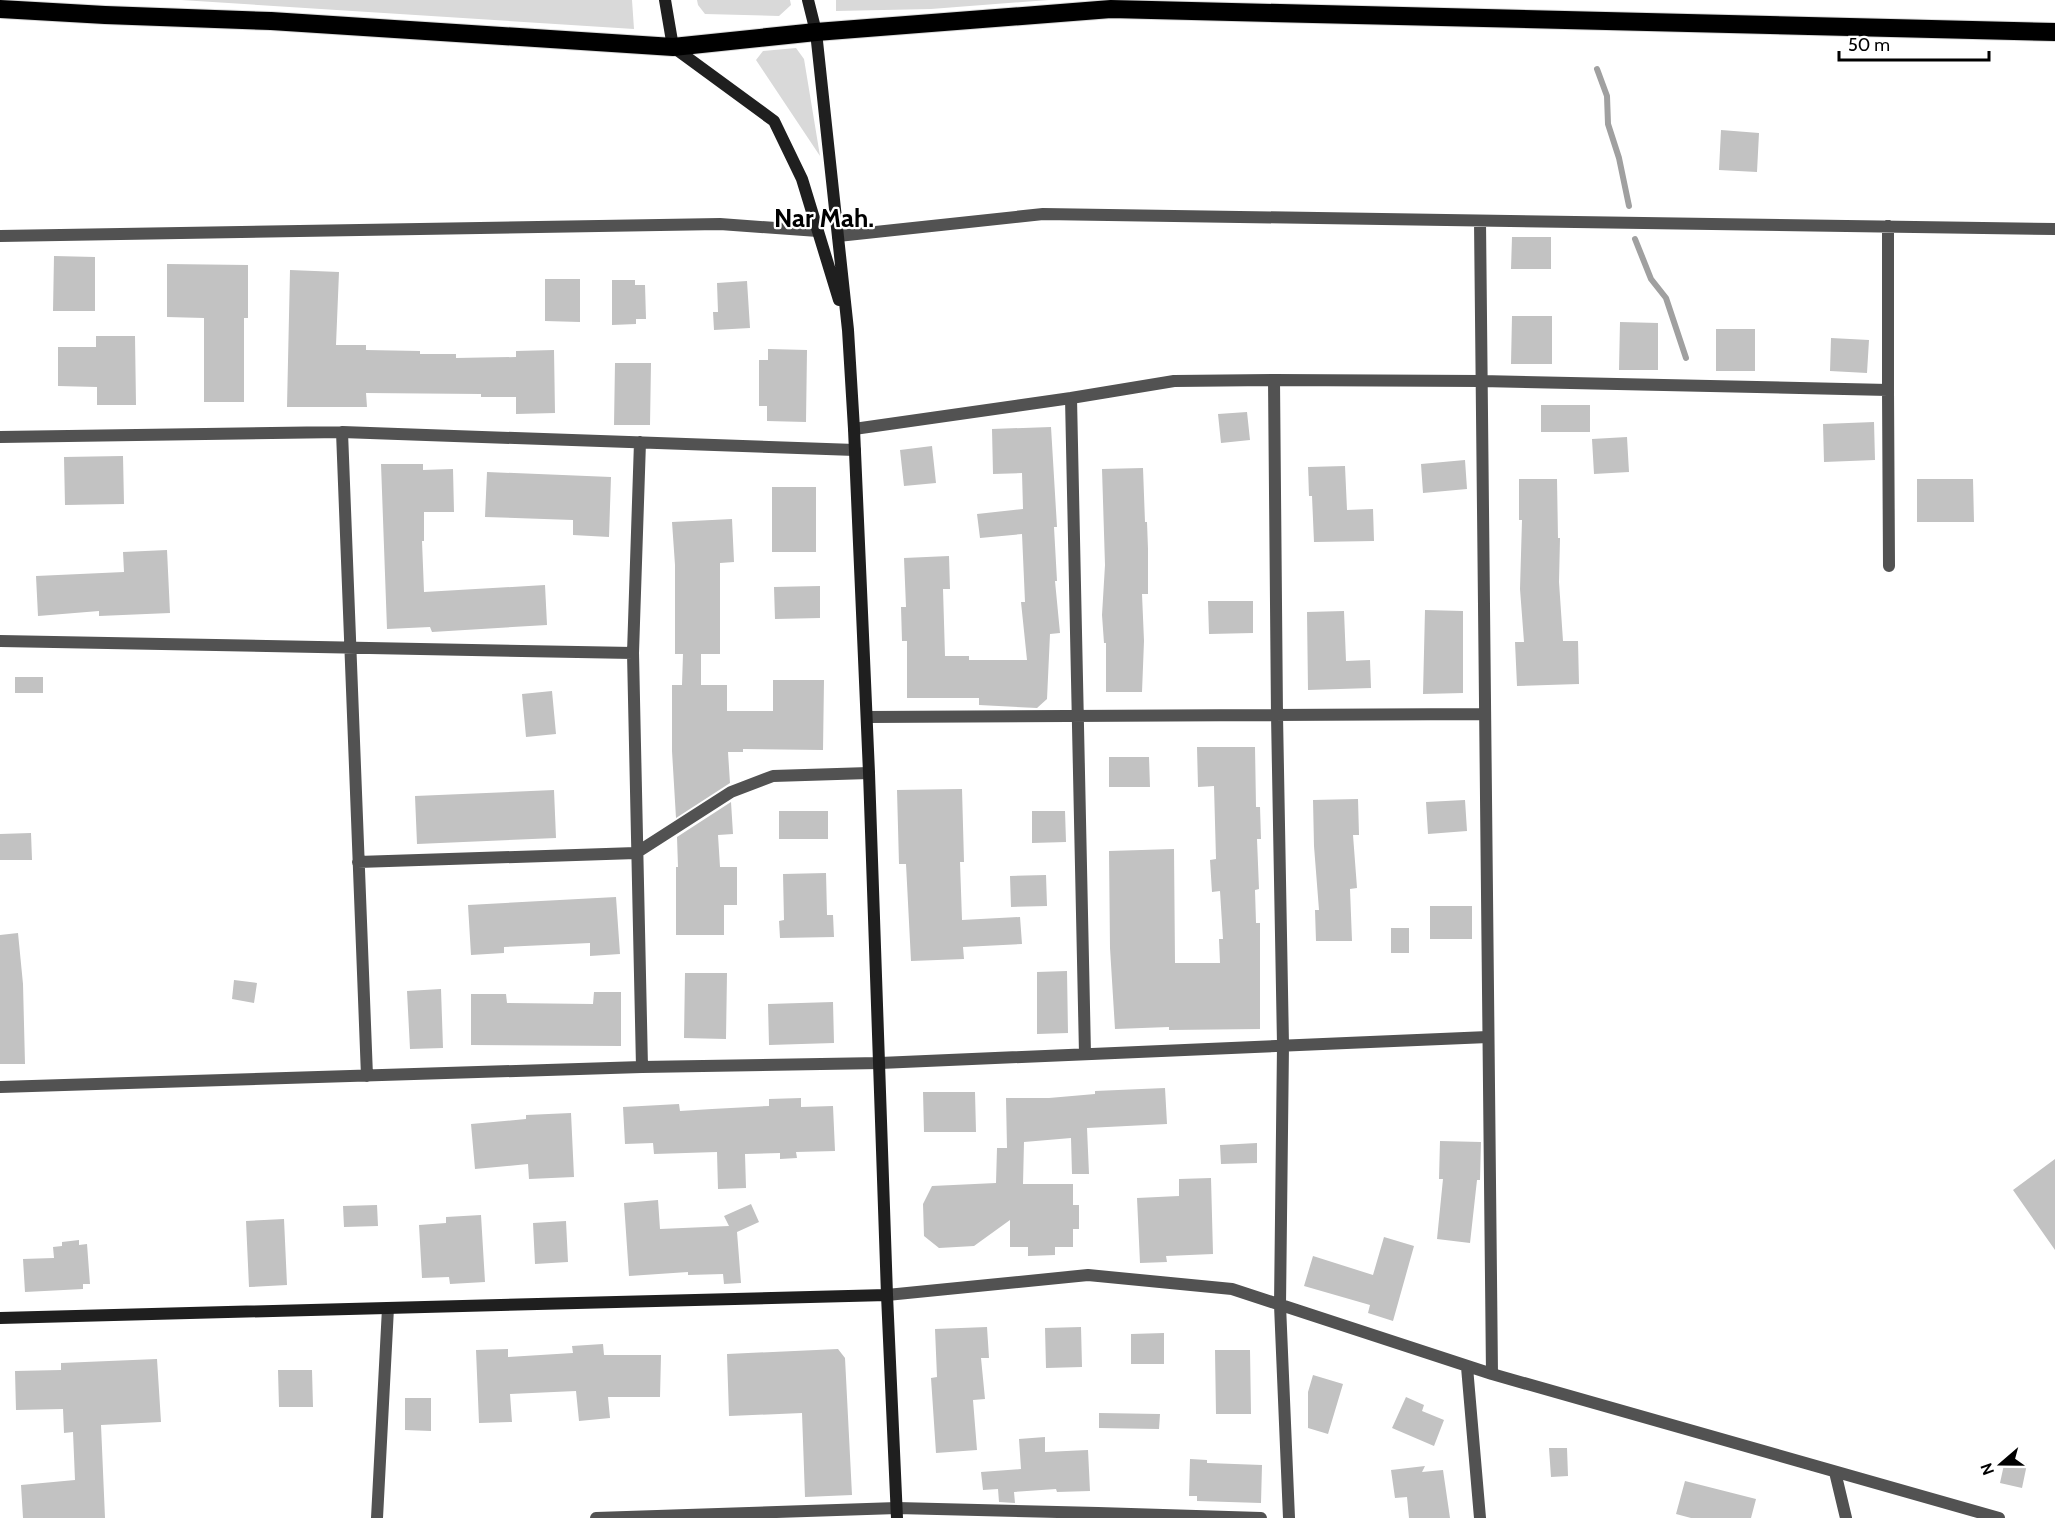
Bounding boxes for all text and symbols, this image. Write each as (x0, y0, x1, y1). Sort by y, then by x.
scale bar (1839, 24, 1989, 62)
text: 50 m (1848, 34, 1890, 56)
district label: Nar Mah. (774, 202, 874, 234)
north arrow (1971, 1434, 2031, 1494)
text: N (1977, 1460, 1998, 1478)

